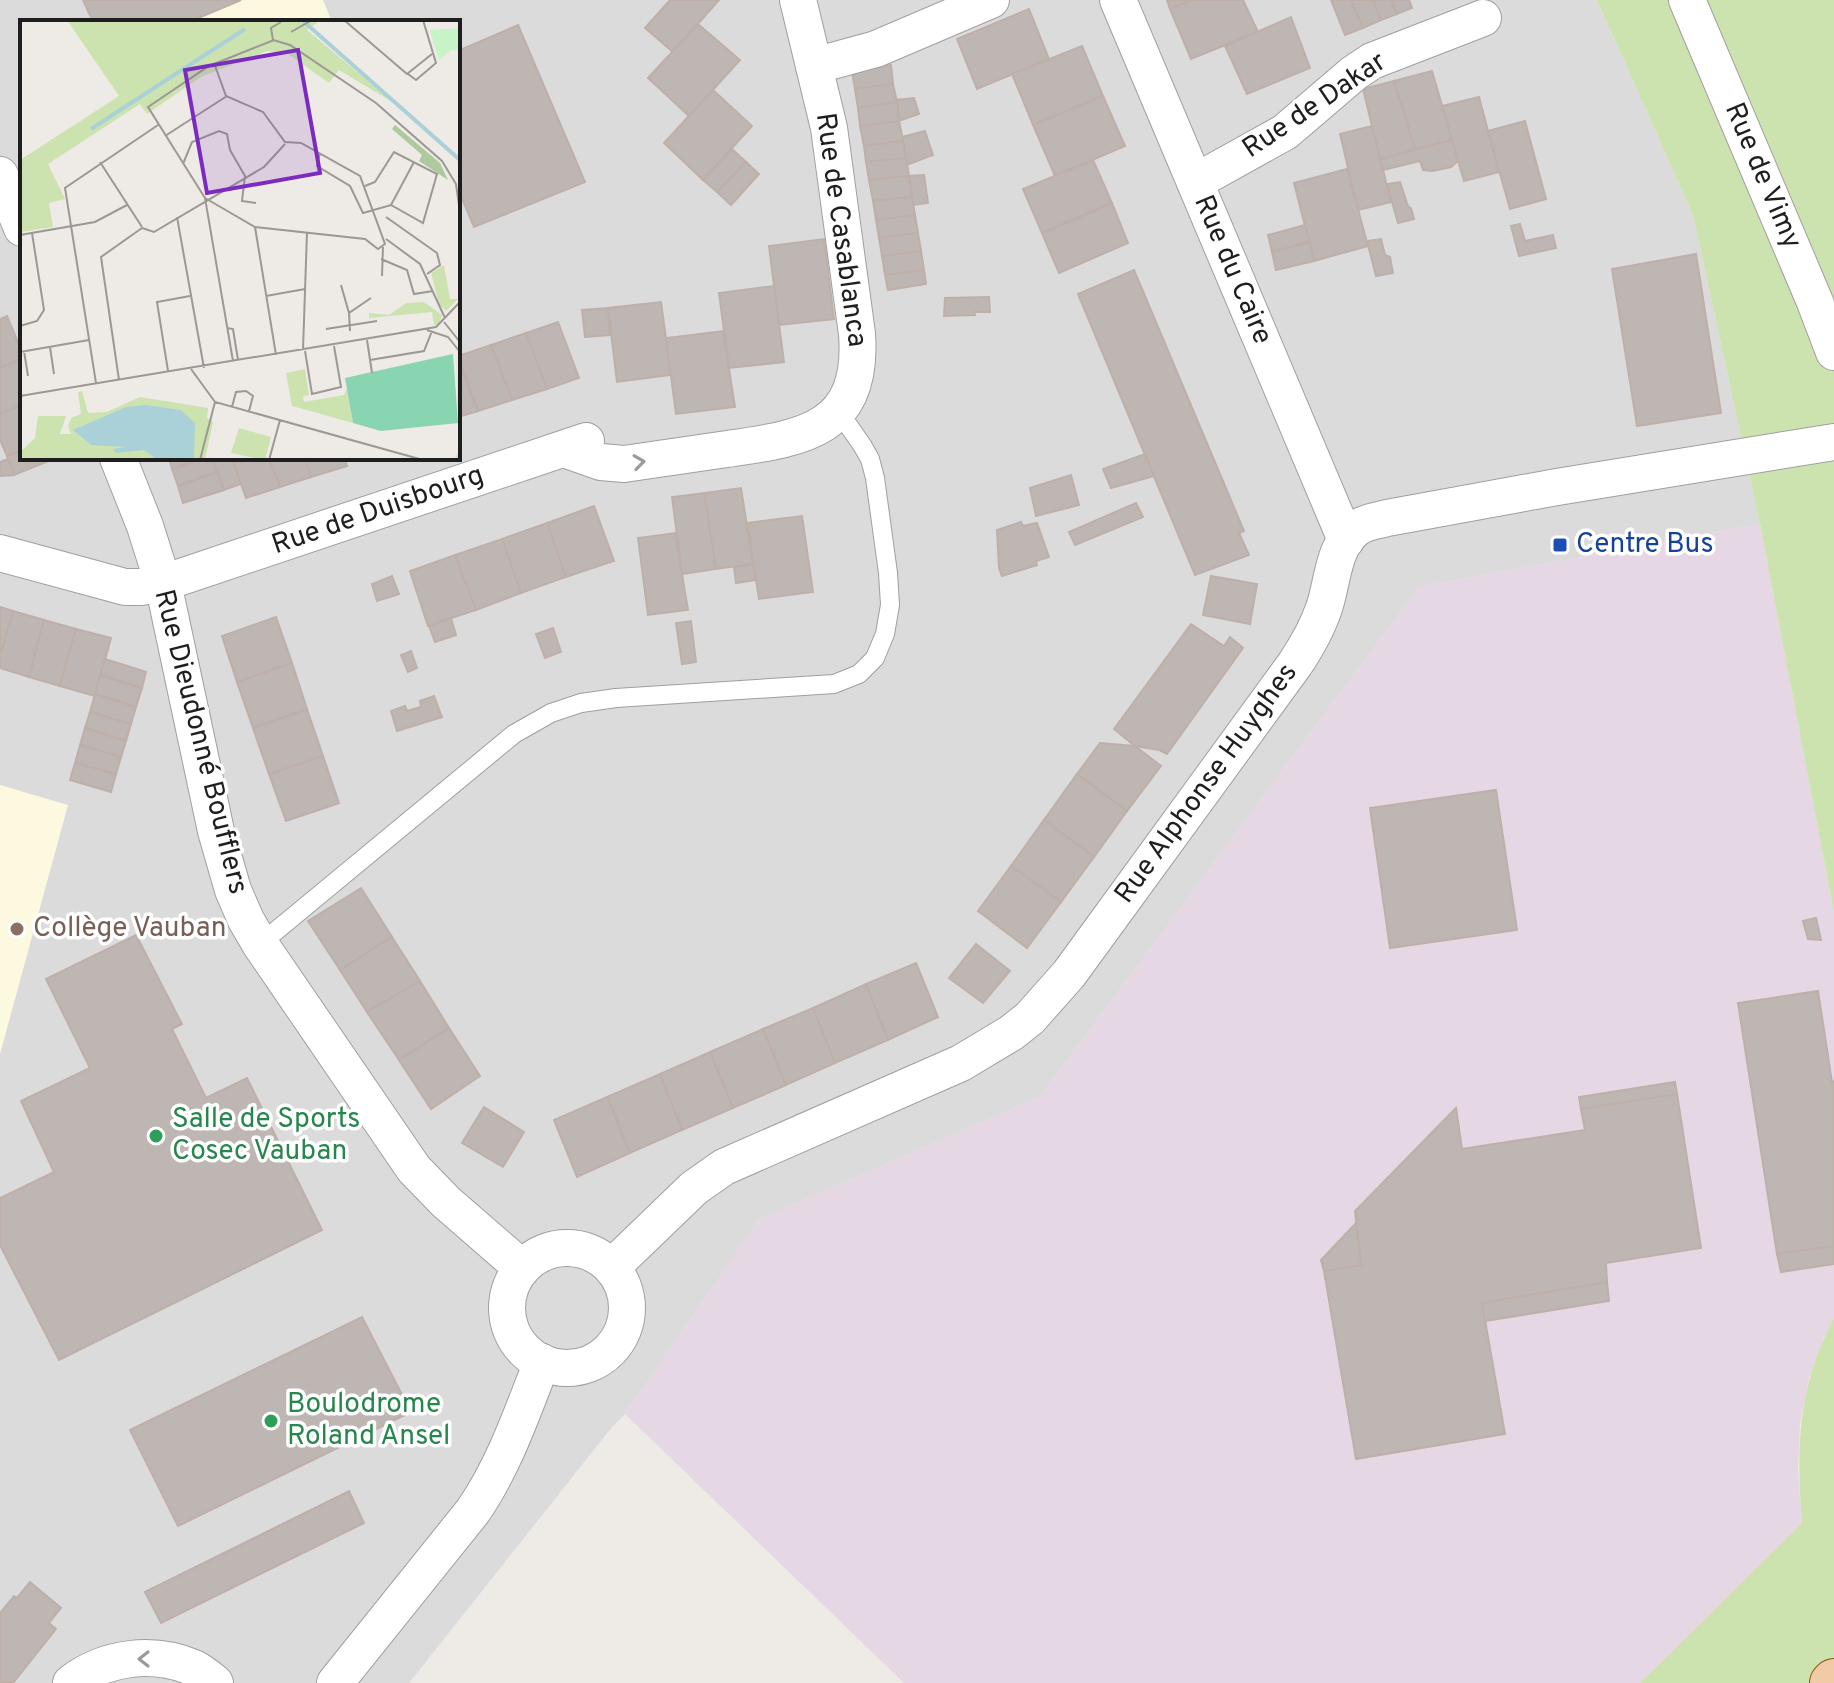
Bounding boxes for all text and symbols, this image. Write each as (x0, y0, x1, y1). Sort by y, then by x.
inset map (20, 20, 460, 460)
street label: Rue de Dakar (1236, 45, 1394, 167)
street label: Rue de Vimy (1715, 97, 1809, 255)
street label: Rue de Casablanca (806, 111, 874, 349)
street label: Rue du Caire (1184, 190, 1280, 350)
one-way arrow (633, 454, 646, 471)
street label: Rue de Duisbourg (267, 458, 489, 564)
place label: Centre Bus (1576, 527, 1714, 563)
marker: Centre Bus (1551, 536, 1569, 554)
street label: Rue Dieudonné Boufflers (145, 586, 255, 898)
street label: Rue Alphonse Huyghes (1108, 657, 1306, 911)
place label: Collège Vauban (33, 911, 227, 947)
marker: Collège Vauban (8, 920, 26, 938)
place label: Salle de Sports Cosec Vauban (172, 1102, 361, 1170)
marker: Salle de Sports Cosec Vauban (147, 1127, 165, 1145)
place label: Boulodrome Roland Ansel (287, 1387, 450, 1455)
marker: Boulodrome Roland Ansel (262, 1412, 280, 1430)
one-way arrow (137, 1650, 150, 1668)

